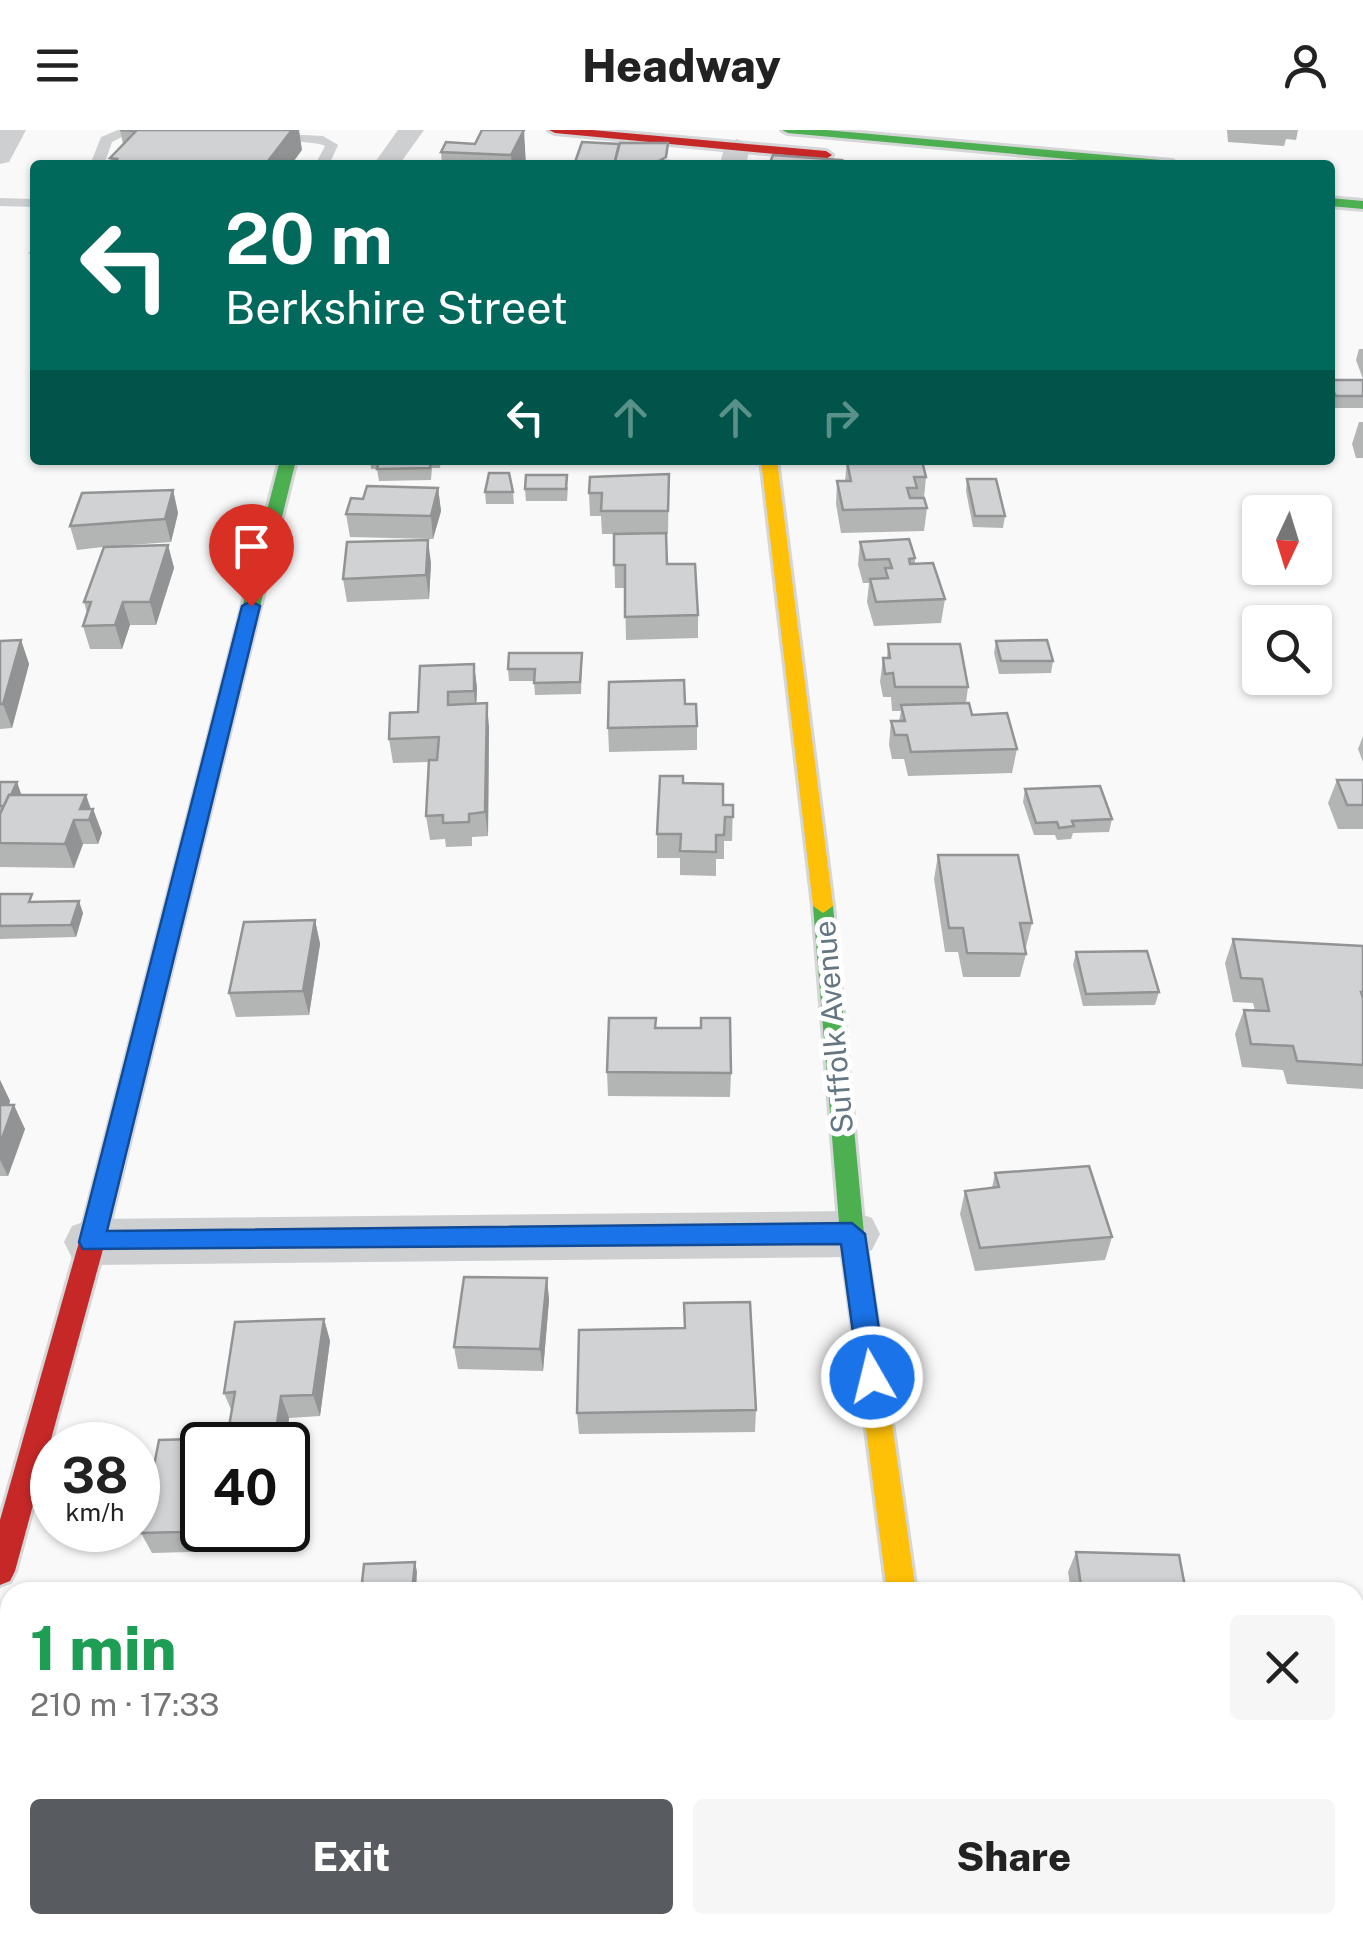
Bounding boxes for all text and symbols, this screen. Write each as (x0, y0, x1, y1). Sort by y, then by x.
icon: menu (30, 38, 85, 93)
icon: person (1278, 38, 1333, 93)
text: Headway (582, 39, 781, 92)
text: 20 m (225, 197, 393, 280)
icon: left (60, 200, 190, 330)
text: Berkshire Street (225, 281, 568, 334)
icon: left (498, 390, 553, 445)
icon: ahead (603, 390, 658, 445)
icon: ahead (708, 390, 763, 445)
icon: right (813, 390, 868, 445)
north arrow (1242, 495, 1332, 585)
map controls (1242, 495, 1332, 695)
pin (209, 504, 294, 607)
icon: arrive (224, 519, 279, 574)
button: search (1242, 605, 1332, 695)
street label: Suffolk Avenue (806, 919, 860, 1135)
position arrow (820, 1325, 924, 1429)
speed limit sign: 40 (180, 1422, 310, 1552)
text: 38 (62, 1445, 128, 1504)
text: km/h (66, 1497, 124, 1527)
text: 1 min (30, 1613, 177, 1684)
button: close (1230, 1615, 1335, 1720)
text: 210 m · 17:33 (30, 1686, 219, 1723)
button: Exit (30, 1799, 673, 1914)
button: Share (693, 1799, 1335, 1914)

